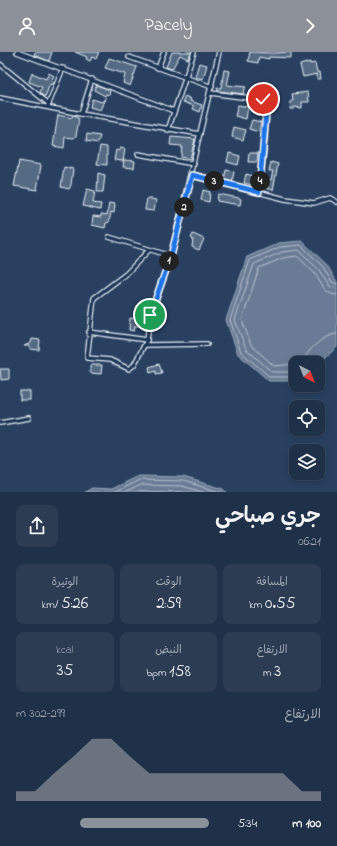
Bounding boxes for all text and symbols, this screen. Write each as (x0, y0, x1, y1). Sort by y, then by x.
text: Pacely (144, 13, 193, 39)
icon: person (16, 15, 38, 37)
icon: forward (299, 15, 321, 37)
pin (246, 82, 280, 116)
icon: check (252, 88, 274, 110)
pin: 3 (204, 171, 224, 191)
pin: 4 (250, 171, 270, 191)
text: 3 (212, 173, 216, 189)
text: 4 (258, 173, 262, 189)
pin: 2 (174, 197, 194, 217)
text: 2 (181, 199, 187, 215)
pin: 1 (159, 251, 179, 271)
text: 1 (167, 253, 171, 269)
pin (133, 298, 167, 332)
icon: arrive (139, 304, 161, 326)
north arrow (289, 356, 325, 392)
map controls (289, 356, 325, 480)
button: locate (289, 400, 325, 436)
button: layers (289, 444, 325, 480)
text: جري صباحي (215, 501, 321, 533)
button: share (16, 505, 58, 547)
text: 06:21 (298, 532, 321, 551)
text: الوتيرة (52, 574, 78, 590)
text: الوقت (156, 574, 181, 590)
text: المسافة (257, 574, 288, 590)
text: 5:26 (61, 591, 88, 616)
text: 2:59 (156, 591, 181, 616)
text: 0.55 (265, 591, 295, 616)
text: /km (42, 597, 61, 613)
text: km (249, 597, 265, 613)
text: kcal (56, 642, 74, 658)
text: النبض (155, 642, 182, 658)
text: الارتفاع (257, 642, 288, 658)
text: 35 (56, 658, 73, 683)
text: 158 (169, 659, 191, 684)
text: 3 (274, 659, 281, 684)
text: bpm (146, 665, 169, 681)
text: m (263, 665, 274, 681)
text: 299–302 m (16, 704, 65, 723)
text: الارتفاع (285, 705, 321, 724)
text: 5:34 (238, 814, 257, 833)
text: 100 m (292, 814, 321, 833)

